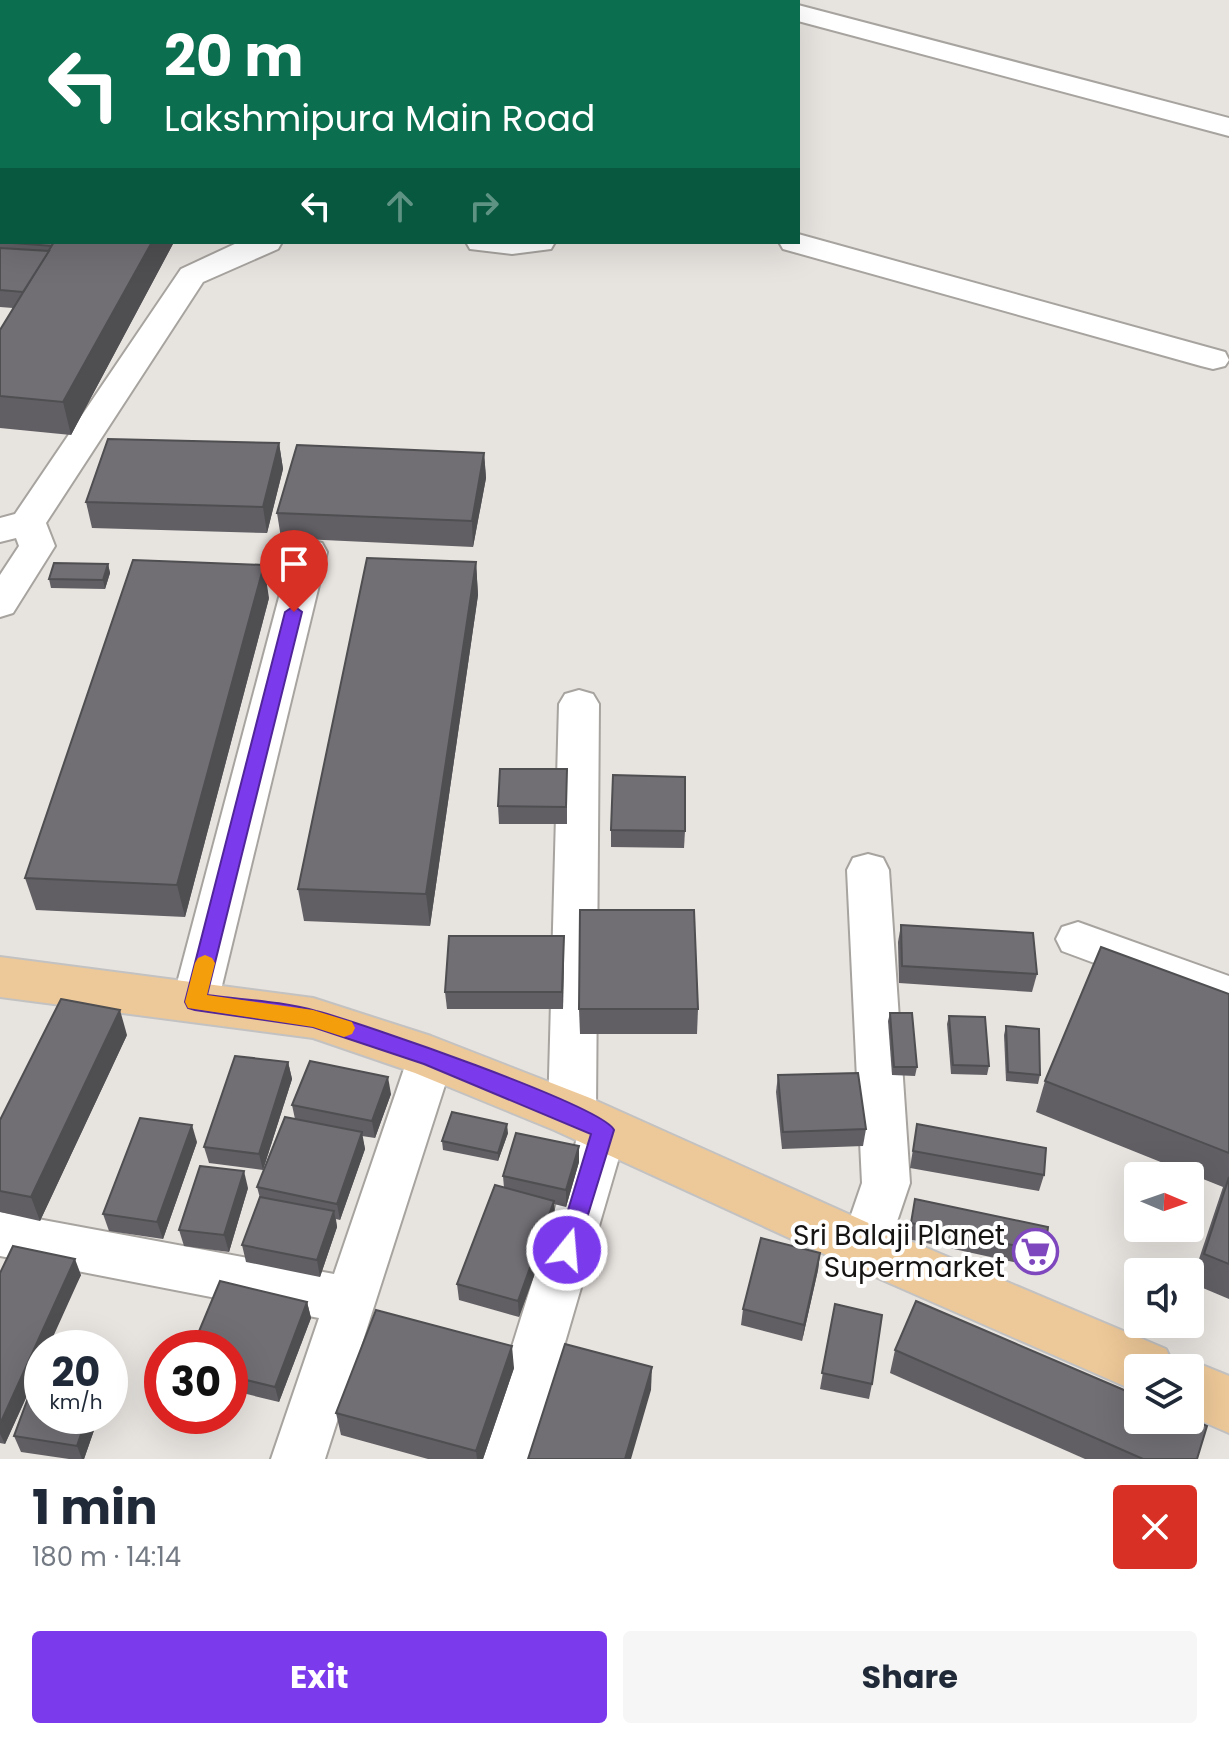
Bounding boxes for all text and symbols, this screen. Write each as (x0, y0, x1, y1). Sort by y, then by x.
text: 20 m (164, 17, 304, 96)
icon: left (32, 32, 136, 136)
text: Lakshmipura Main Road (164, 93, 595, 144)
icon: left (294, 184, 338, 228)
icon: ahead (378, 184, 422, 228)
icon: right (462, 184, 506, 228)
pin (260, 530, 328, 612)
icon: arrive (272, 542, 316, 586)
north arrow (1124, 1162, 1204, 1242)
map controls (1124, 1162, 1204, 1434)
position arrow (525, 1208, 609, 1292)
place label: Sri Balaji Planet Supermarket (793, 1216, 1005, 1287)
supermarket icon: Sri Balaji Planet Supermarket (1012, 1227, 1060, 1275)
button: sound (1124, 1258, 1204, 1338)
speed limit sign: 30 (144, 1330, 248, 1434)
text: 20 (52, 1344, 100, 1400)
button: layers (1124, 1354, 1204, 1434)
text: km/h (49, 1388, 103, 1416)
text: 1 min (32, 1474, 158, 1541)
button: close (1113, 1485, 1197, 1569)
text: 180 m · 14:14 (32, 1539, 181, 1575)
button: Exit (32, 1631, 607, 1723)
button: Share (623, 1631, 1197, 1723)

